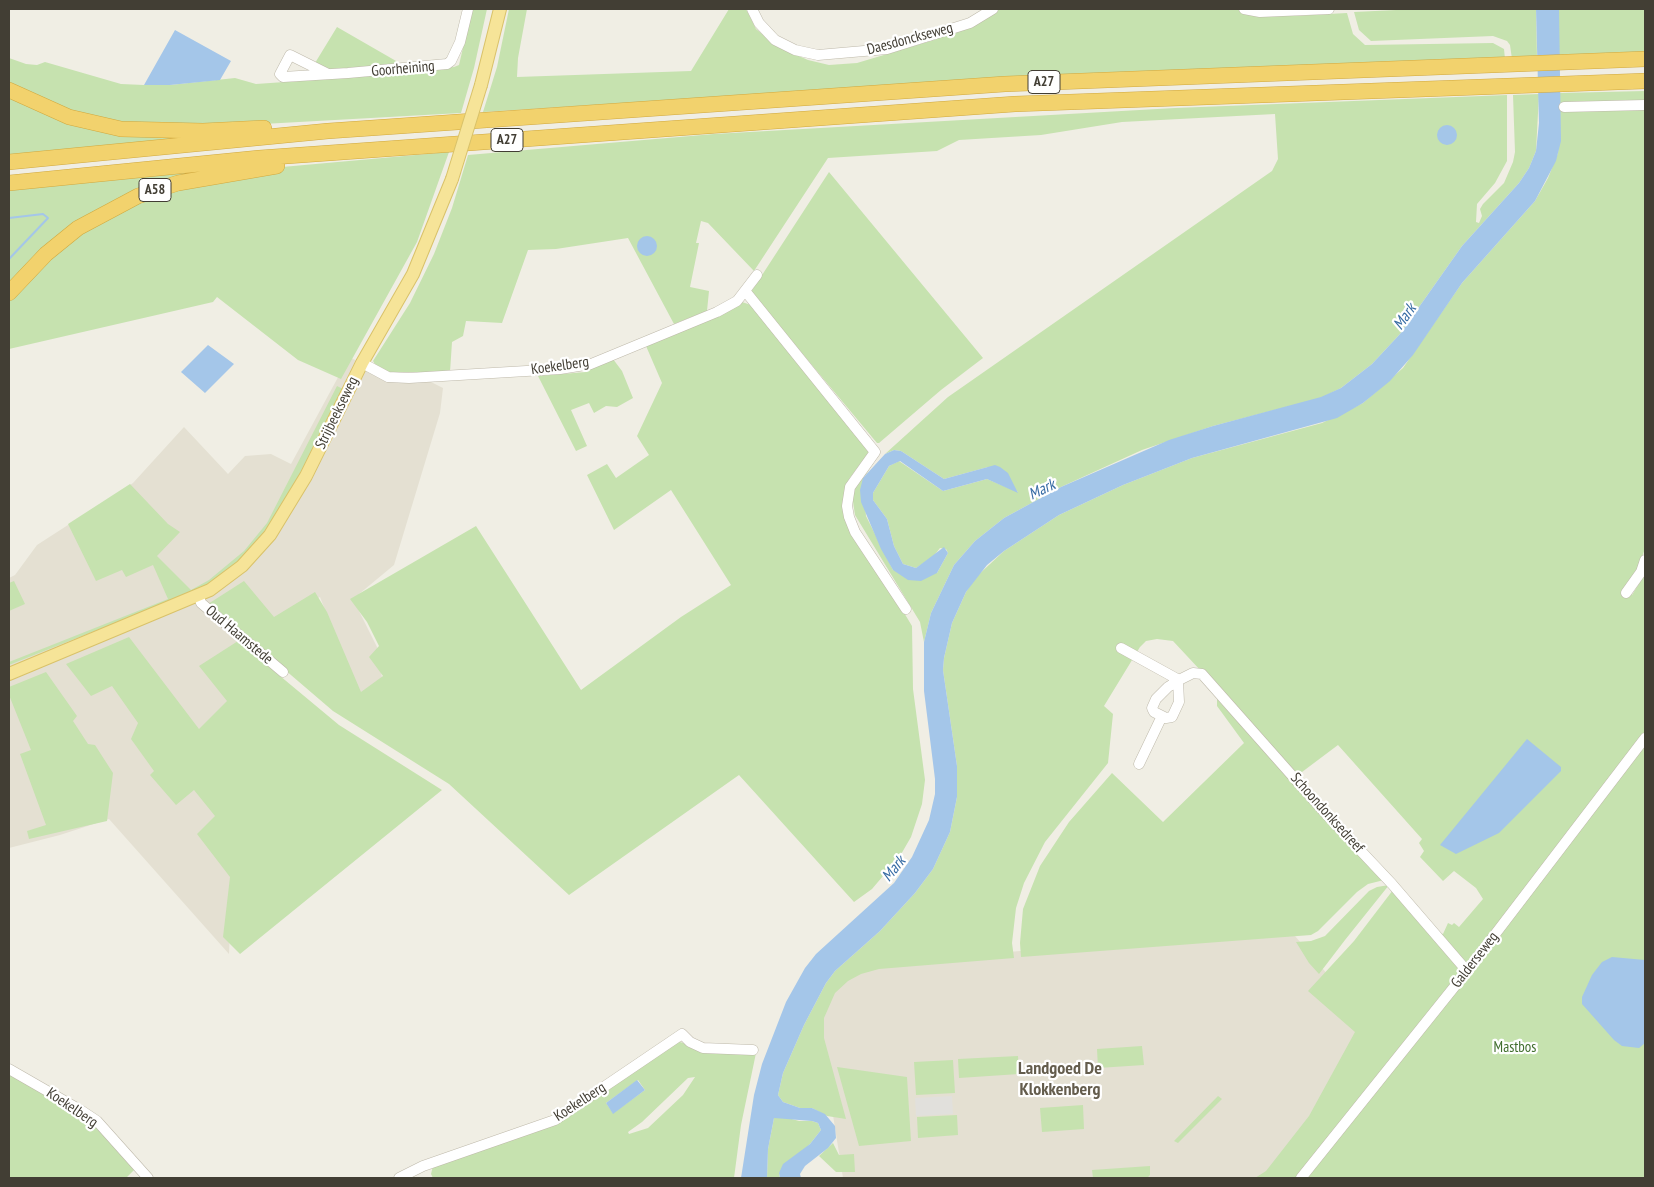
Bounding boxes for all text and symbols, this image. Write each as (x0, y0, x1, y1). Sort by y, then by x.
street label: Daesdonckseweg (865, 19, 955, 59)
street label: Goorheining (371, 57, 435, 81)
road number: A27 (1028, 70, 1060, 94)
road number: A27 (491, 128, 523, 152)
road number: A58 (139, 178, 171, 202)
water label: Mark (1389, 300, 1421, 334)
street label: Koekelberg (530, 353, 590, 379)
street label: Strijbeekseweg (312, 374, 362, 452)
water label: Mark (1026, 475, 1058, 505)
street label: Oud Haamstede (202, 602, 276, 668)
street label: Schoondonksedreef (1286, 769, 1368, 857)
water label: Mark (878, 852, 910, 886)
street label: Galderseweg (1448, 928, 1502, 992)
park label: Mastbos (1494, 1039, 1536, 1057)
district label: Landgoed De Klokkenberg (1018, 1058, 1102, 1100)
street label: Koekelberg (551, 1079, 609, 1125)
street label: Koekelberg (43, 1084, 101, 1132)

